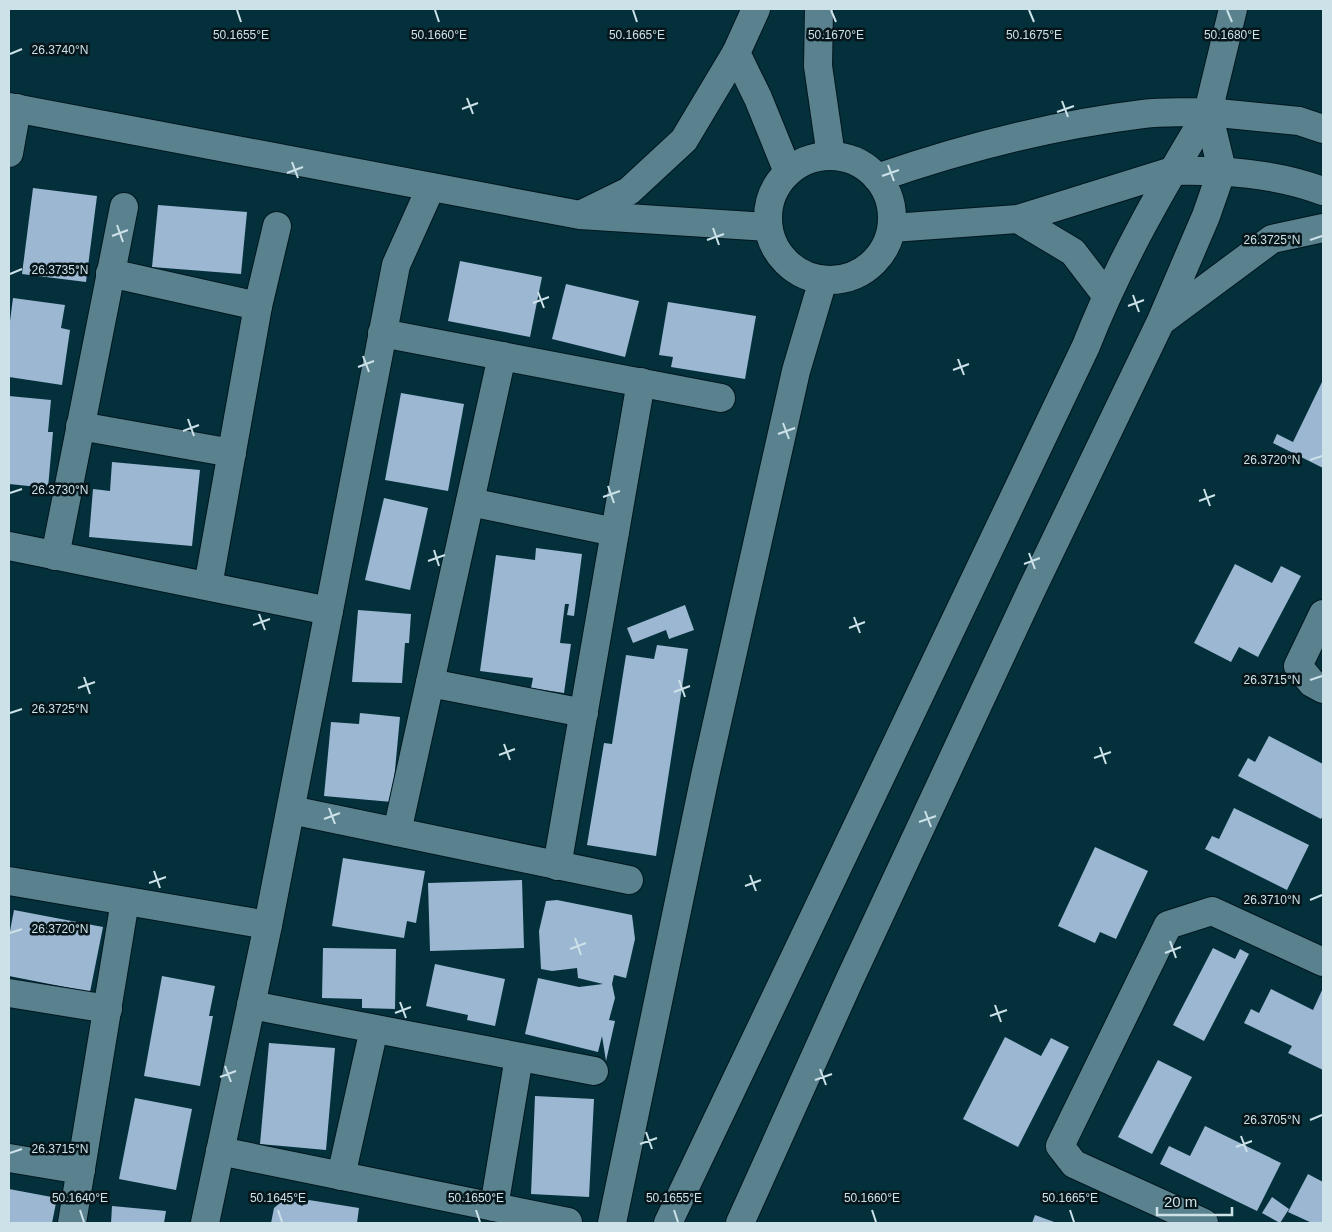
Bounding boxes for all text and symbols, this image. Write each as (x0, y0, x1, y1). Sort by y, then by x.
text: 50.1655°E (213, 28, 269, 42)
text: 50.1660°E (411, 28, 467, 42)
text: 50.1665°E (609, 28, 665, 42)
text: 50.1670°E (808, 28, 864, 42)
text: 50.1675°E (1006, 28, 1062, 42)
text: 50.1680°E (1204, 28, 1260, 42)
text: 26.3740°N (32, 43, 88, 57)
text: 26.3725°N (1244, 233, 1300, 247)
text: 26.3735°N (32, 263, 88, 277)
text: 26.3720°N (1244, 453, 1300, 467)
text: 26.3730°N (32, 483, 88, 497)
text: 26.3715°N (1244, 673, 1300, 687)
text: 26.3725°N (32, 702, 88, 716)
text: 26.3710°N (1244, 893, 1300, 907)
text: 26.3720°N (32, 922, 88, 936)
text: 26.3705°N (1244, 1113, 1300, 1127)
text: 26.3715°N (32, 1142, 88, 1156)
scale bar (1157, 1184, 1232, 1216)
text: 50.1640°E (52, 1191, 108, 1205)
text: 50.1645°E (250, 1191, 306, 1205)
text: 50.1650°E (448, 1191, 504, 1205)
text: 50.1655°E (646, 1191, 702, 1205)
text: 50.1660°E (844, 1191, 900, 1205)
text: 50.1665°E (1042, 1191, 1098, 1205)
text: 20 m (1164, 1193, 1197, 1210)

